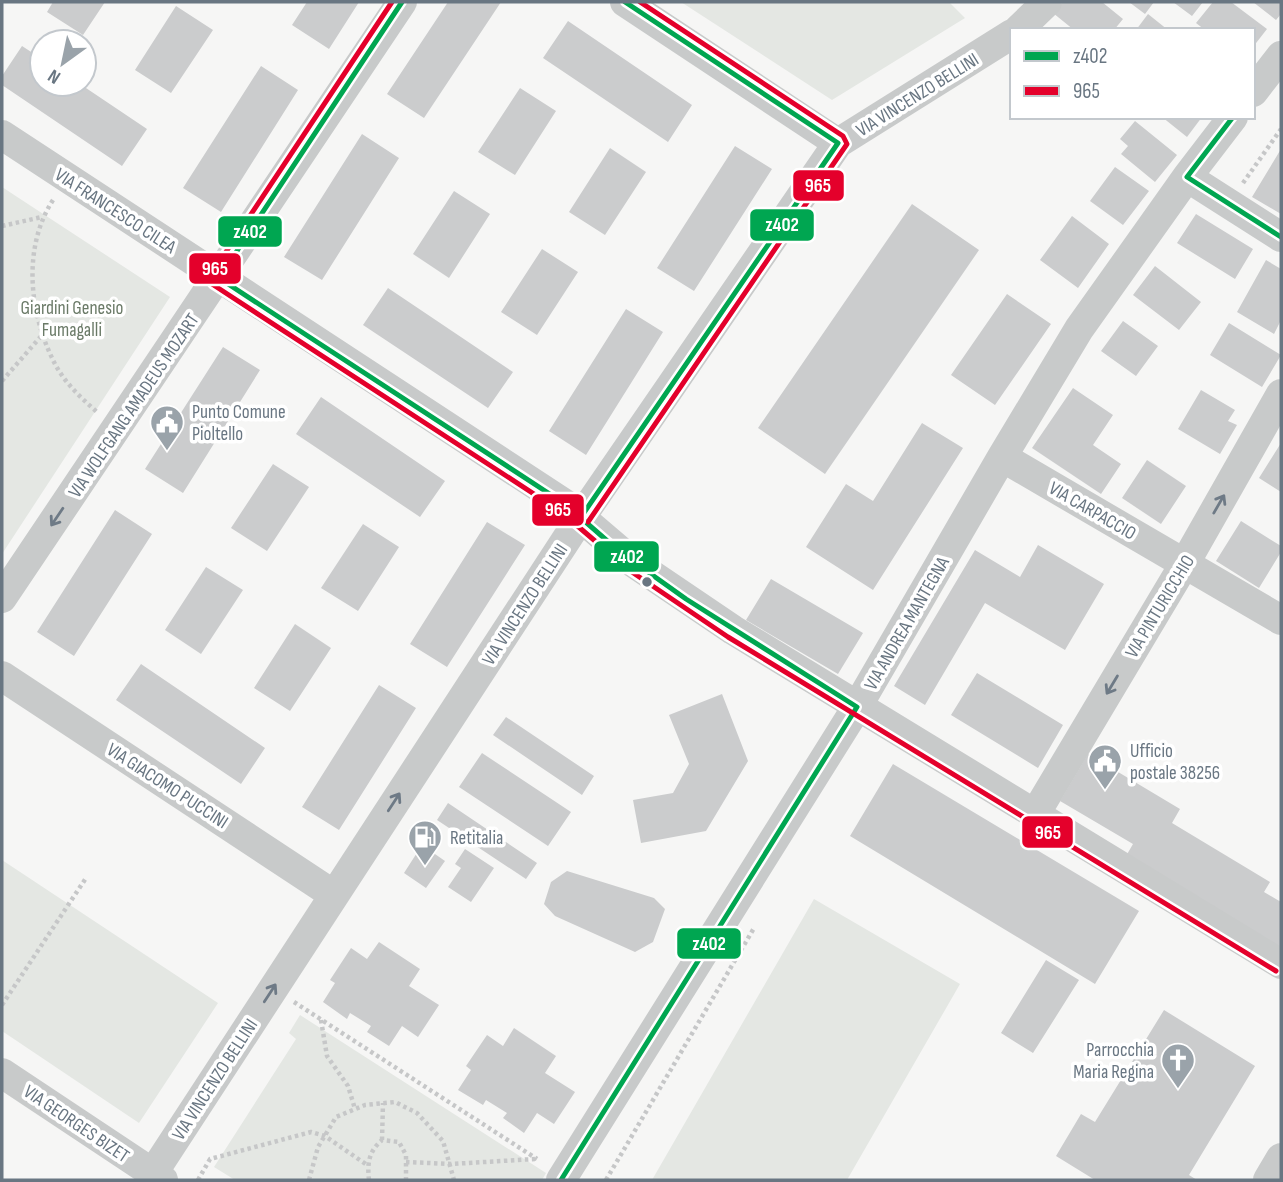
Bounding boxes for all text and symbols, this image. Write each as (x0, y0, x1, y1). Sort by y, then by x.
north arrow (28, 28, 98, 98)
legend (1010, 28, 1255, 119)
text: z402 (1073, 44, 1107, 69)
street label: VIA VINCENZO BELLINI (852, 48, 983, 142)
text: N (44, 64, 65, 88)
text: 965 (1073, 79, 1100, 104)
street label: VIA FRANCESCO CILEA (50, 163, 181, 259)
line badge: 965 (792, 169, 845, 202)
text: 965 (805, 175, 831, 198)
line badge: z402 (749, 208, 815, 242)
text: z402 (765, 214, 799, 237)
line badge: z402 (217, 215, 283, 248)
text: z402 (233, 221, 267, 244)
line badge: 965 (188, 252, 242, 285)
text: 965 (202, 258, 228, 281)
park label: Giardini Genesio Fumagalli (21, 297, 123, 342)
street label: VIA WOLFGANG AMADEUS MOZART (64, 309, 205, 502)
place label: Punto Comune Pioltello (192, 401, 286, 446)
public building icon: Punto Comune Pioltello (148, 403, 186, 452)
street label: VIA CARPACCIO (1045, 477, 1140, 545)
line badge: 965 (531, 493, 585, 527)
one-way arrow (1213, 494, 1226, 515)
text: 965 (545, 499, 571, 522)
one-way arrow (50, 506, 64, 526)
street label: VIA VINCENZO BELLINI (477, 540, 573, 670)
line badge: z402 (593, 540, 660, 573)
text: z402 (610, 546, 644, 569)
street label: VIA PINTURICCHIO (1121, 551, 1200, 662)
street label: VIA ANDREA MANTEGNA (860, 552, 955, 694)
unlabelled marker (640, 575, 654, 589)
one-way arrow (1105, 675, 1119, 695)
street label: VIA GIACOMO PUCCINI (102, 738, 232, 834)
place label: Ufficio postale 38256 (1130, 740, 1220, 785)
public building icon: Ufficio postale 38256 (1086, 742, 1124, 791)
one-way arrow (388, 793, 402, 813)
line badge: 965 (1021, 815, 1074, 849)
fuel station icon: Retitalia (406, 818, 444, 867)
text: 965 (1035, 822, 1061, 845)
place label: Retitalia (450, 827, 503, 850)
line badge: z402 (676, 927, 742, 960)
text: z402 (692, 933, 726, 956)
one-way arrow (263, 984, 277, 1003)
street label: VIA VINCENZO BELLINI (167, 1015, 263, 1145)
place label: Parrocchia Maria Regina (1073, 1039, 1154, 1084)
church icon: Parrocchia Maria Regina (1159, 1041, 1197, 1090)
street label: VIA GEORGES BIZET (19, 1080, 134, 1168)

